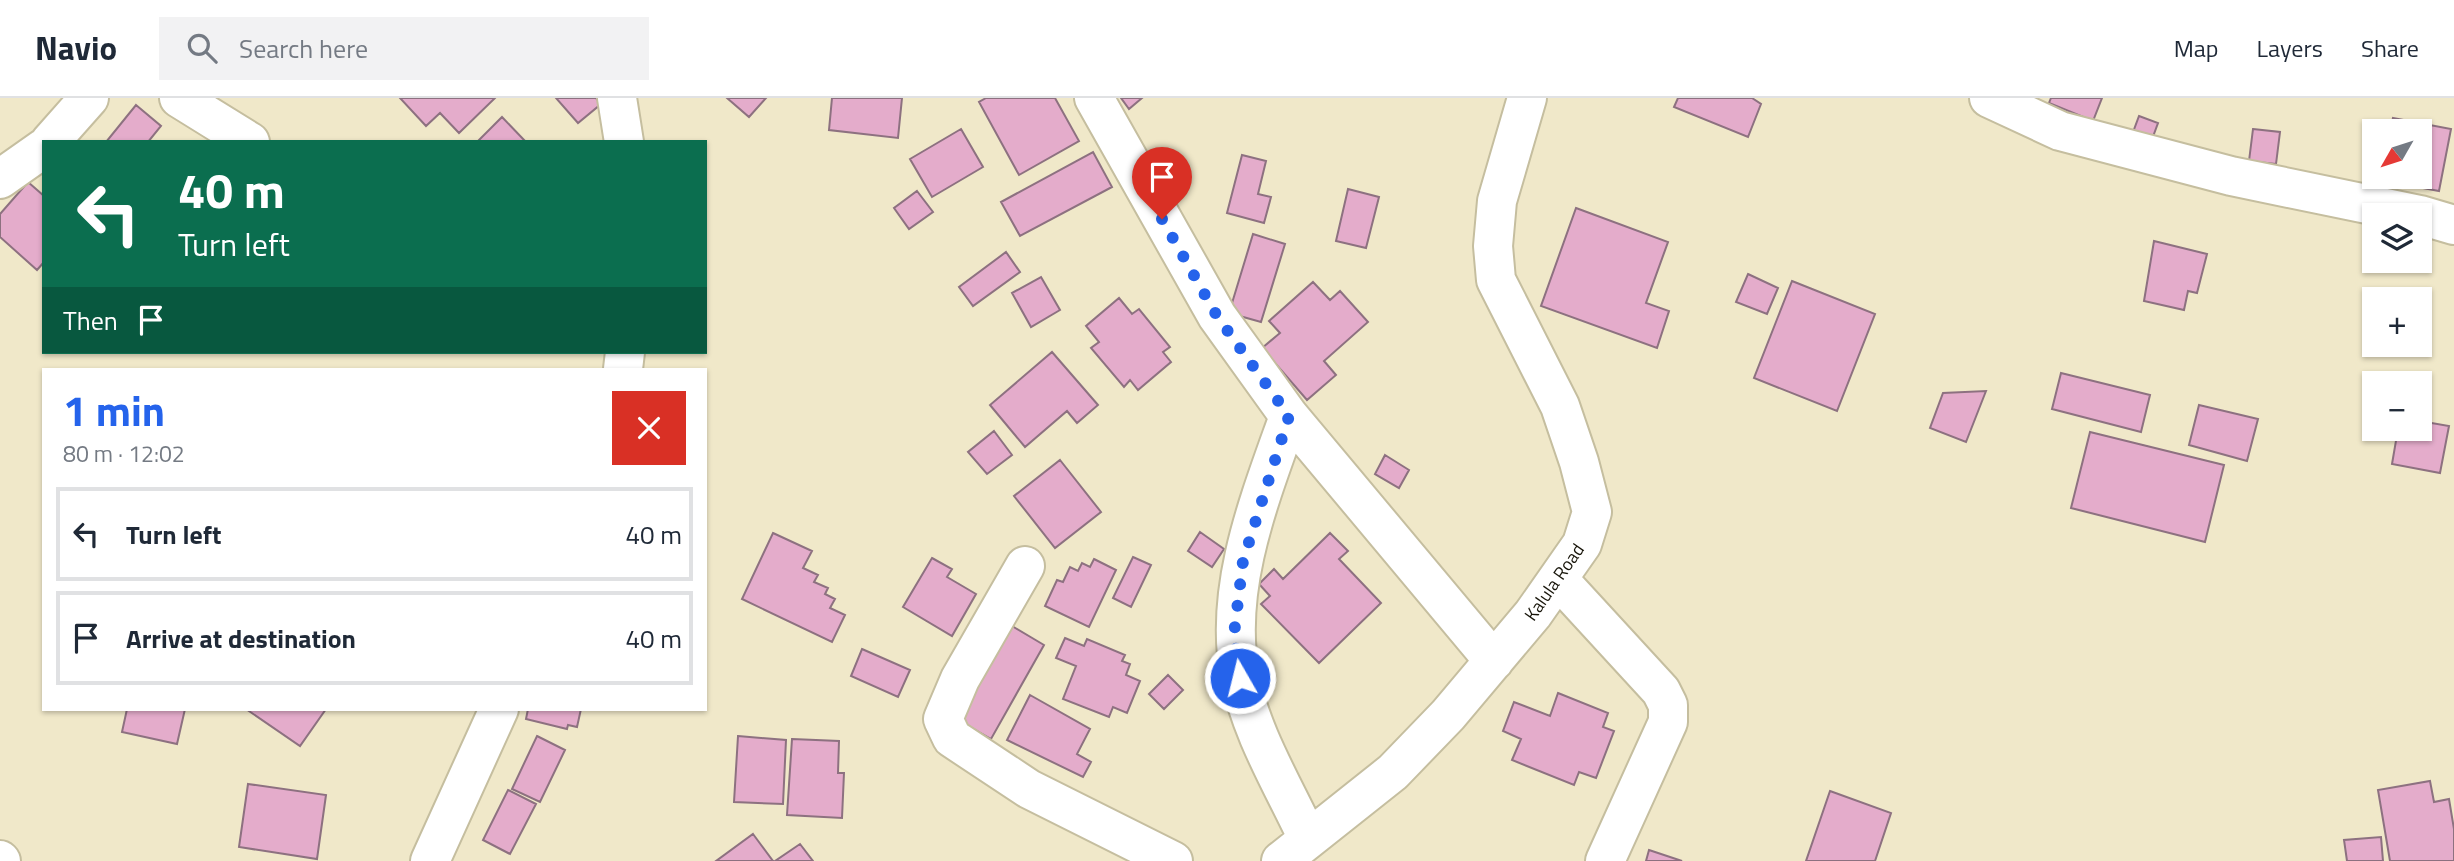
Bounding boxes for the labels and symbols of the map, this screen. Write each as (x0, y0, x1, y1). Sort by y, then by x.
north arrow (2362, 119, 2432, 189)
pin (1132, 147, 1192, 219)
street label: Kalula Road (1517, 538, 1591, 626)
position arrow (1203, 641, 1277, 715)

